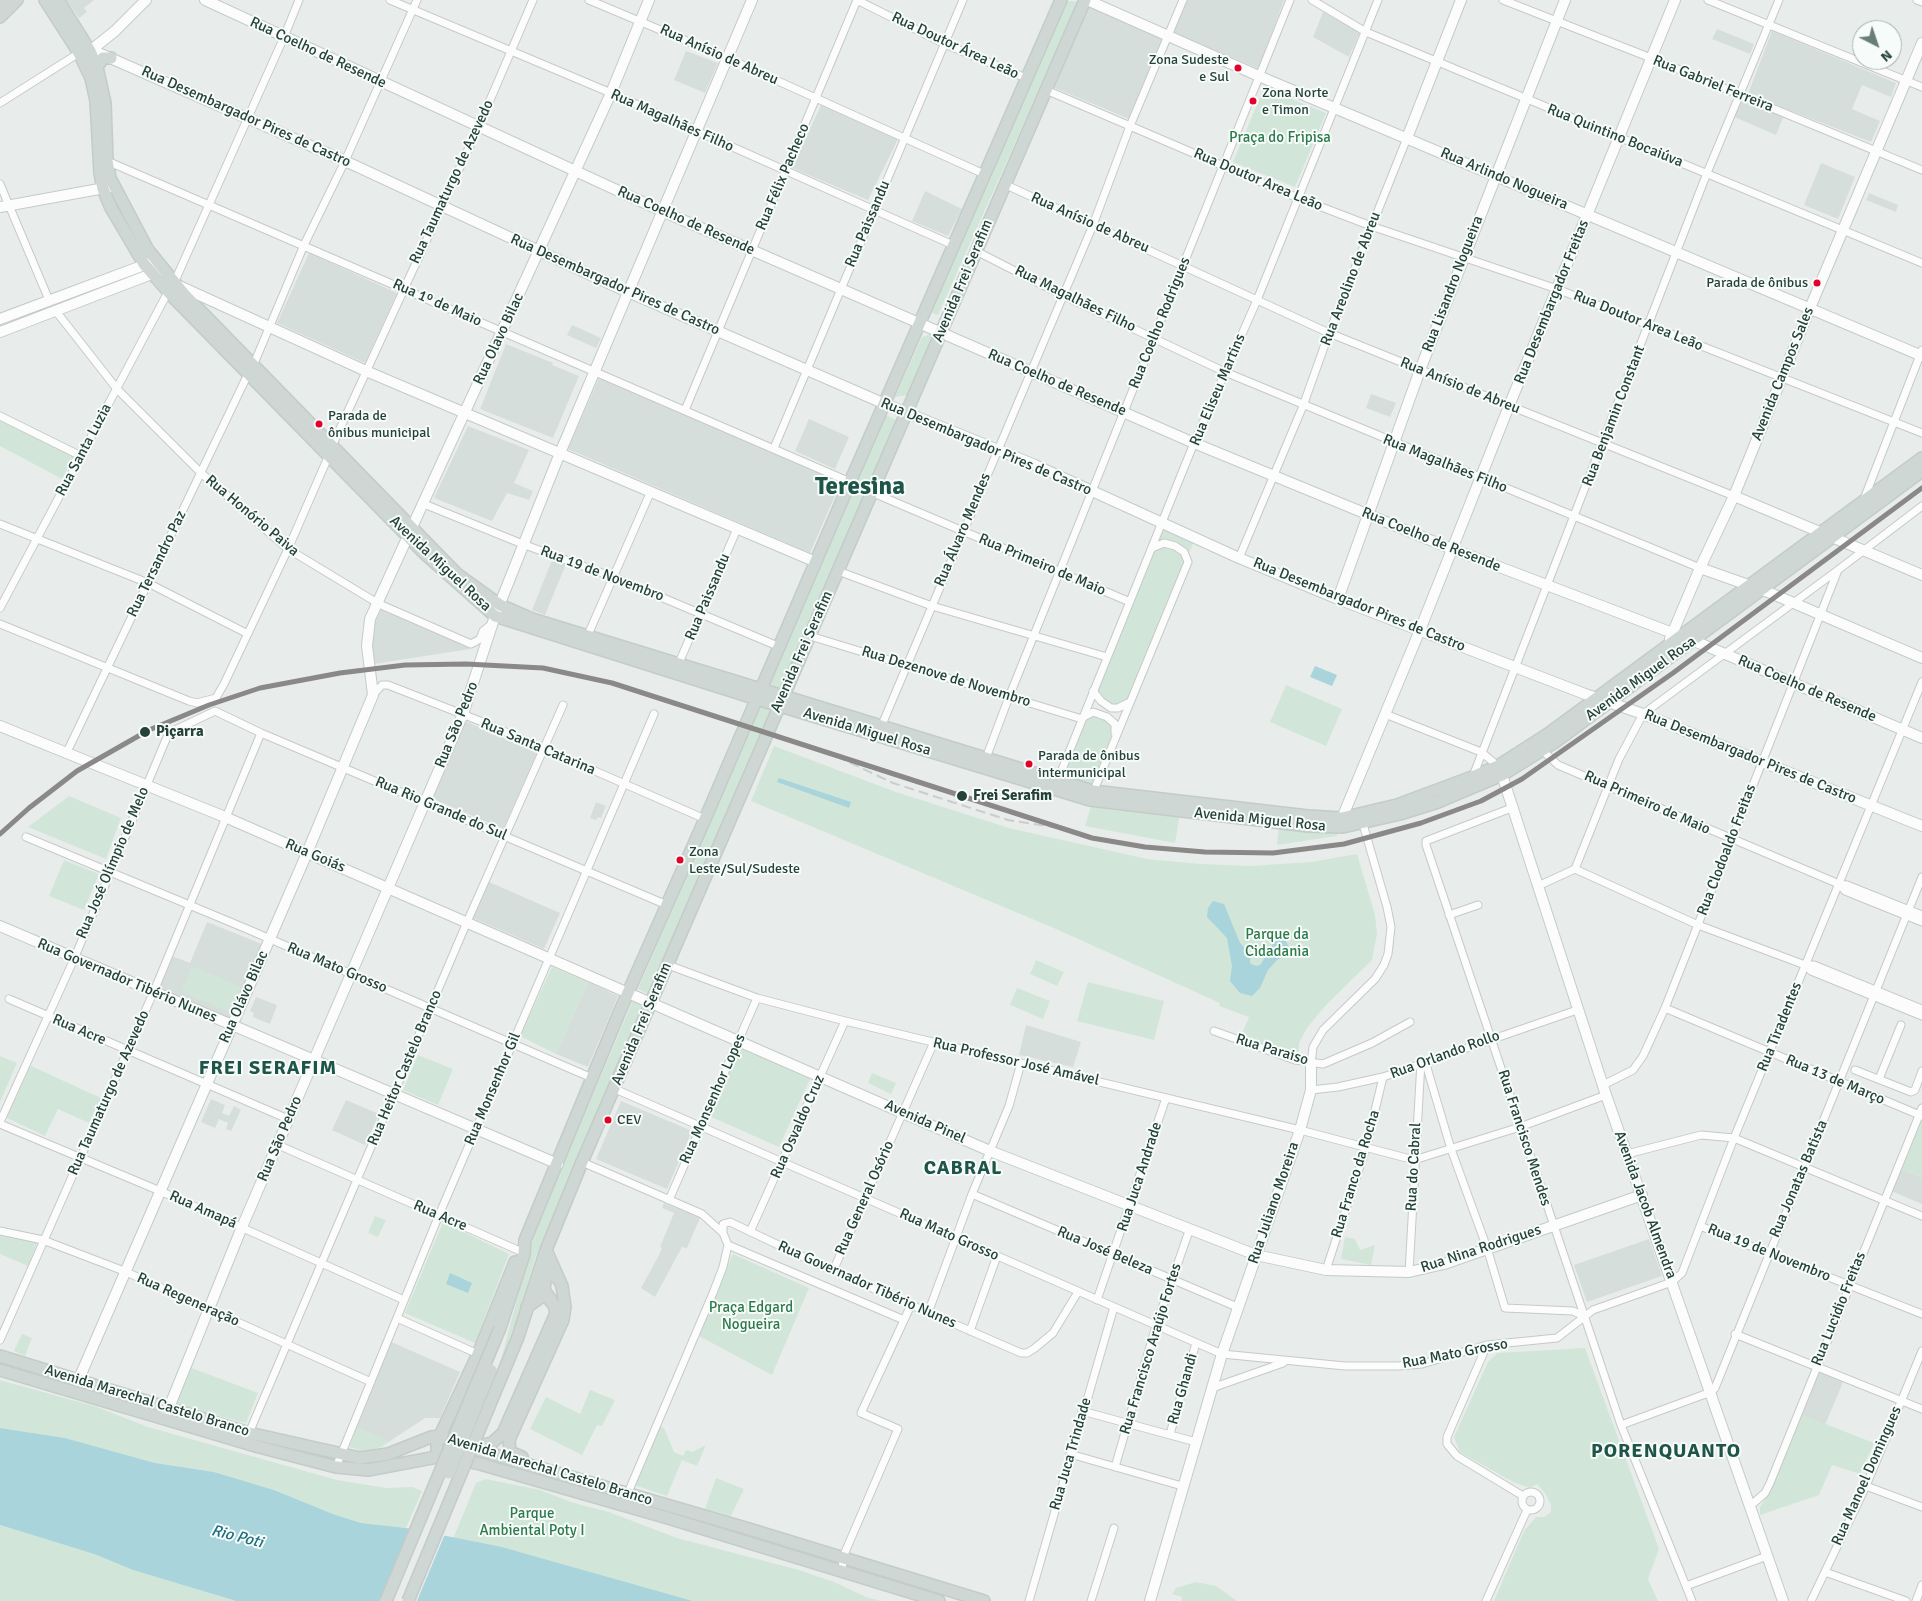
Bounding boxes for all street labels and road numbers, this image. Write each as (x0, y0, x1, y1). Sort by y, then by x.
street label: Rua Doutor Área Leão (888, 9, 1022, 83)
street label: Rua Coelho de Resende (247, 13, 389, 93)
street label: Rua Anísio de Abreu (657, 21, 781, 89)
street label: Rua Gabriel Ferreira (1650, 52, 1776, 116)
street label: Rua Desembargador Pires de Castro (139, 63, 353, 171)
street label: Rua Magalhães Filho (608, 86, 736, 156)
street label: Rua Taumaturgo de Azevedo (406, 97, 498, 267)
street label: Rua Quintino Bocaiúva (1544, 101, 1686, 171)
street label: Rua Félix Pacheco (752, 121, 814, 233)
street label: Rua Arlindo Nogueira (1438, 144, 1570, 214)
street label: Rua Doutor Area Leão (1191, 145, 1325, 215)
street label: Rua Paissandu (842, 178, 894, 270)
street label: Rua Coelho de Resende (615, 183, 757, 259)
street label: Rua Anísio de Abreu (1028, 189, 1152, 257)
street label: Rua Areolino de Abreu (1317, 210, 1385, 348)
street label: Rua Lisandro Nogueira (1419, 213, 1487, 355)
street label: Avenida Frei Serafim (929, 217, 997, 345)
street label: Rua Desembargador Freitas (1511, 217, 1593, 387)
street label: Rua Desembargador Pires de Castro (508, 231, 722, 339)
street label: Rua Coelho Rodrigues (1125, 255, 1195, 391)
street label: Rua Magalhães Filho (1011, 262, 1139, 336)
street label: Rua 1º de Maio (390, 275, 484, 331)
street label: Rua Doutor Area Leão (1570, 287, 1706, 355)
street label: Rua Olavo Bilac (470, 290, 528, 388)
street label: Avenida Campos Sales (1748, 305, 1818, 443)
street label: Rua Eliseu Martins (1186, 331, 1250, 449)
street label: Rua Benjamin Constant (1579, 343, 1649, 489)
street label: Rua Coelho de Resende (985, 346, 1129, 420)
street label: Rua Anísio de Abreu (1397, 354, 1523, 418)
street label: Rua Desembargador Pires de Castro (878, 394, 1094, 500)
street label: Rua Santa Luzia (52, 401, 116, 499)
street label: Rua Magalhães Filho (1380, 431, 1510, 497)
street label: Rua Álvaro Mendes (931, 471, 995, 589)
street label: Rua Honório Paiva (201, 472, 303, 560)
street label: Rua Coelho de Resende (1359, 504, 1503, 576)
street label: Rua Tersandro Paz (123, 508, 191, 620)
street label: Avenida Miguel Rosa (385, 512, 495, 616)
street label: Rua Primeiro de Maio (976, 530, 1108, 600)
street label: Rua 19 de Novembro (538, 542, 666, 606)
street label: Rua Paissandu (682, 551, 734, 643)
street label: Rua Desembargador Pires de Castro (1250, 554, 1468, 656)
street label: Avenida Frei Serafim (767, 588, 837, 716)
street label: Avenida Miguel Rosa (1582, 633, 1700, 725)
street label: Rua Dezenove de Novembro (859, 643, 1033, 711)
street label: Rua Coelho de Resende (1735, 652, 1879, 726)
street label: Rua São Pedro (432, 679, 482, 771)
street label: Avenida Miguel Rosa (801, 704, 933, 760)
street label: Rua Desembargador Pires de Castro (1641, 706, 1859, 808)
street label: Rua Santa Catarina (478, 715, 598, 779)
street label: Rua Primeiro de Maio (1581, 767, 1713, 839)
street label: Rua Rio Grande do Sul (372, 773, 510, 845)
street label: Rua Clodoaldo Freitas (1694, 782, 1760, 918)
street label: Rua José Olímpio de Melo (73, 784, 153, 942)
street label: Avenida Miguel Rosa (1193, 804, 1327, 836)
street label: Rua Goiás (282, 835, 348, 877)
street label: Rua Governador Tibério Nunes (34, 935, 220, 1027)
street label: Rua Mato Grosso (284, 939, 390, 997)
street label: Rua Olávo Bilac (216, 948, 272, 1046)
street label: Avenida Frei Serafim (608, 960, 676, 1088)
street label: Rua Tiradentes (1754, 980, 1806, 1074)
street label: Rua Heitor Castelo Branco (364, 988, 446, 1148)
street label: Rua Taumaturgo de Azevedo (64, 1008, 154, 1178)
street label: Rua Acre (49, 1011, 109, 1049)
street label: Rua Orlando Rollo (1388, 1027, 1502, 1083)
street label: Rua Monsenhor Gil (461, 1030, 525, 1148)
street label: Rua Paraiso (1233, 1030, 1311, 1070)
street label: Rua Monsenhor Lopes (676, 1031, 750, 1167)
street label: Rua Professor José Amável (931, 1034, 1101, 1090)
street label: Rua 13 de Março (1783, 1051, 1887, 1109)
street label: Rua Francisco Mendes (1493, 1068, 1555, 1208)
street label: Rua Osvaldo Cruz (767, 1072, 829, 1182)
street label: Rua São Pedro (254, 1093, 306, 1185)
street label: Avenida Pinel (882, 1096, 968, 1148)
street label: Rua Franco da Rocha (1328, 1108, 1384, 1240)
street label: Rua Jonatas Batista (1766, 1117, 1832, 1241)
street label: Rua Juca Andrade (1114, 1120, 1166, 1234)
street label: Rua do Cabral (1403, 1122, 1425, 1212)
street label: Avenida Jacob Almendra (1610, 1129, 1680, 1281)
street label: Rua General Osório (832, 1138, 898, 1258)
street label: Rua Juliano Moreira (1245, 1140, 1303, 1266)
street label: Rua Amapá (166, 1187, 240, 1233)
street label: Rua Acre (410, 1197, 470, 1235)
street label: Rua Mato Grosso (896, 1205, 1002, 1265)
street label: Rua 19 de Novembro (1705, 1220, 1833, 1286)
street label: Rua Nina Rodrigues (1418, 1221, 1544, 1277)
street label: Rua José Beleza (1054, 1223, 1156, 1279)
street label: Rua Governador Tibério Nunes (775, 1237, 959, 1333)
street label: Rua Lucidio Freitas (1808, 1249, 1870, 1369)
street label: Rua Francisco Araújo Fortes (1116, 1261, 1186, 1437)
street label: Rua Regeneração (134, 1269, 242, 1331)
street label: Rua Mato Grosso (1401, 1335, 1509, 1373)
street label: Rua Ghandi (1164, 1351, 1202, 1427)
street label: Avenida Marechal Castelo Branco (42, 1361, 252, 1441)
street label: Rua Juca Trindade (1046, 1396, 1096, 1512)
street label: Rua Manoel Domingues (1828, 1404, 1906, 1548)
street label: Avenida Marechal Castelo Branco (445, 1430, 655, 1510)

